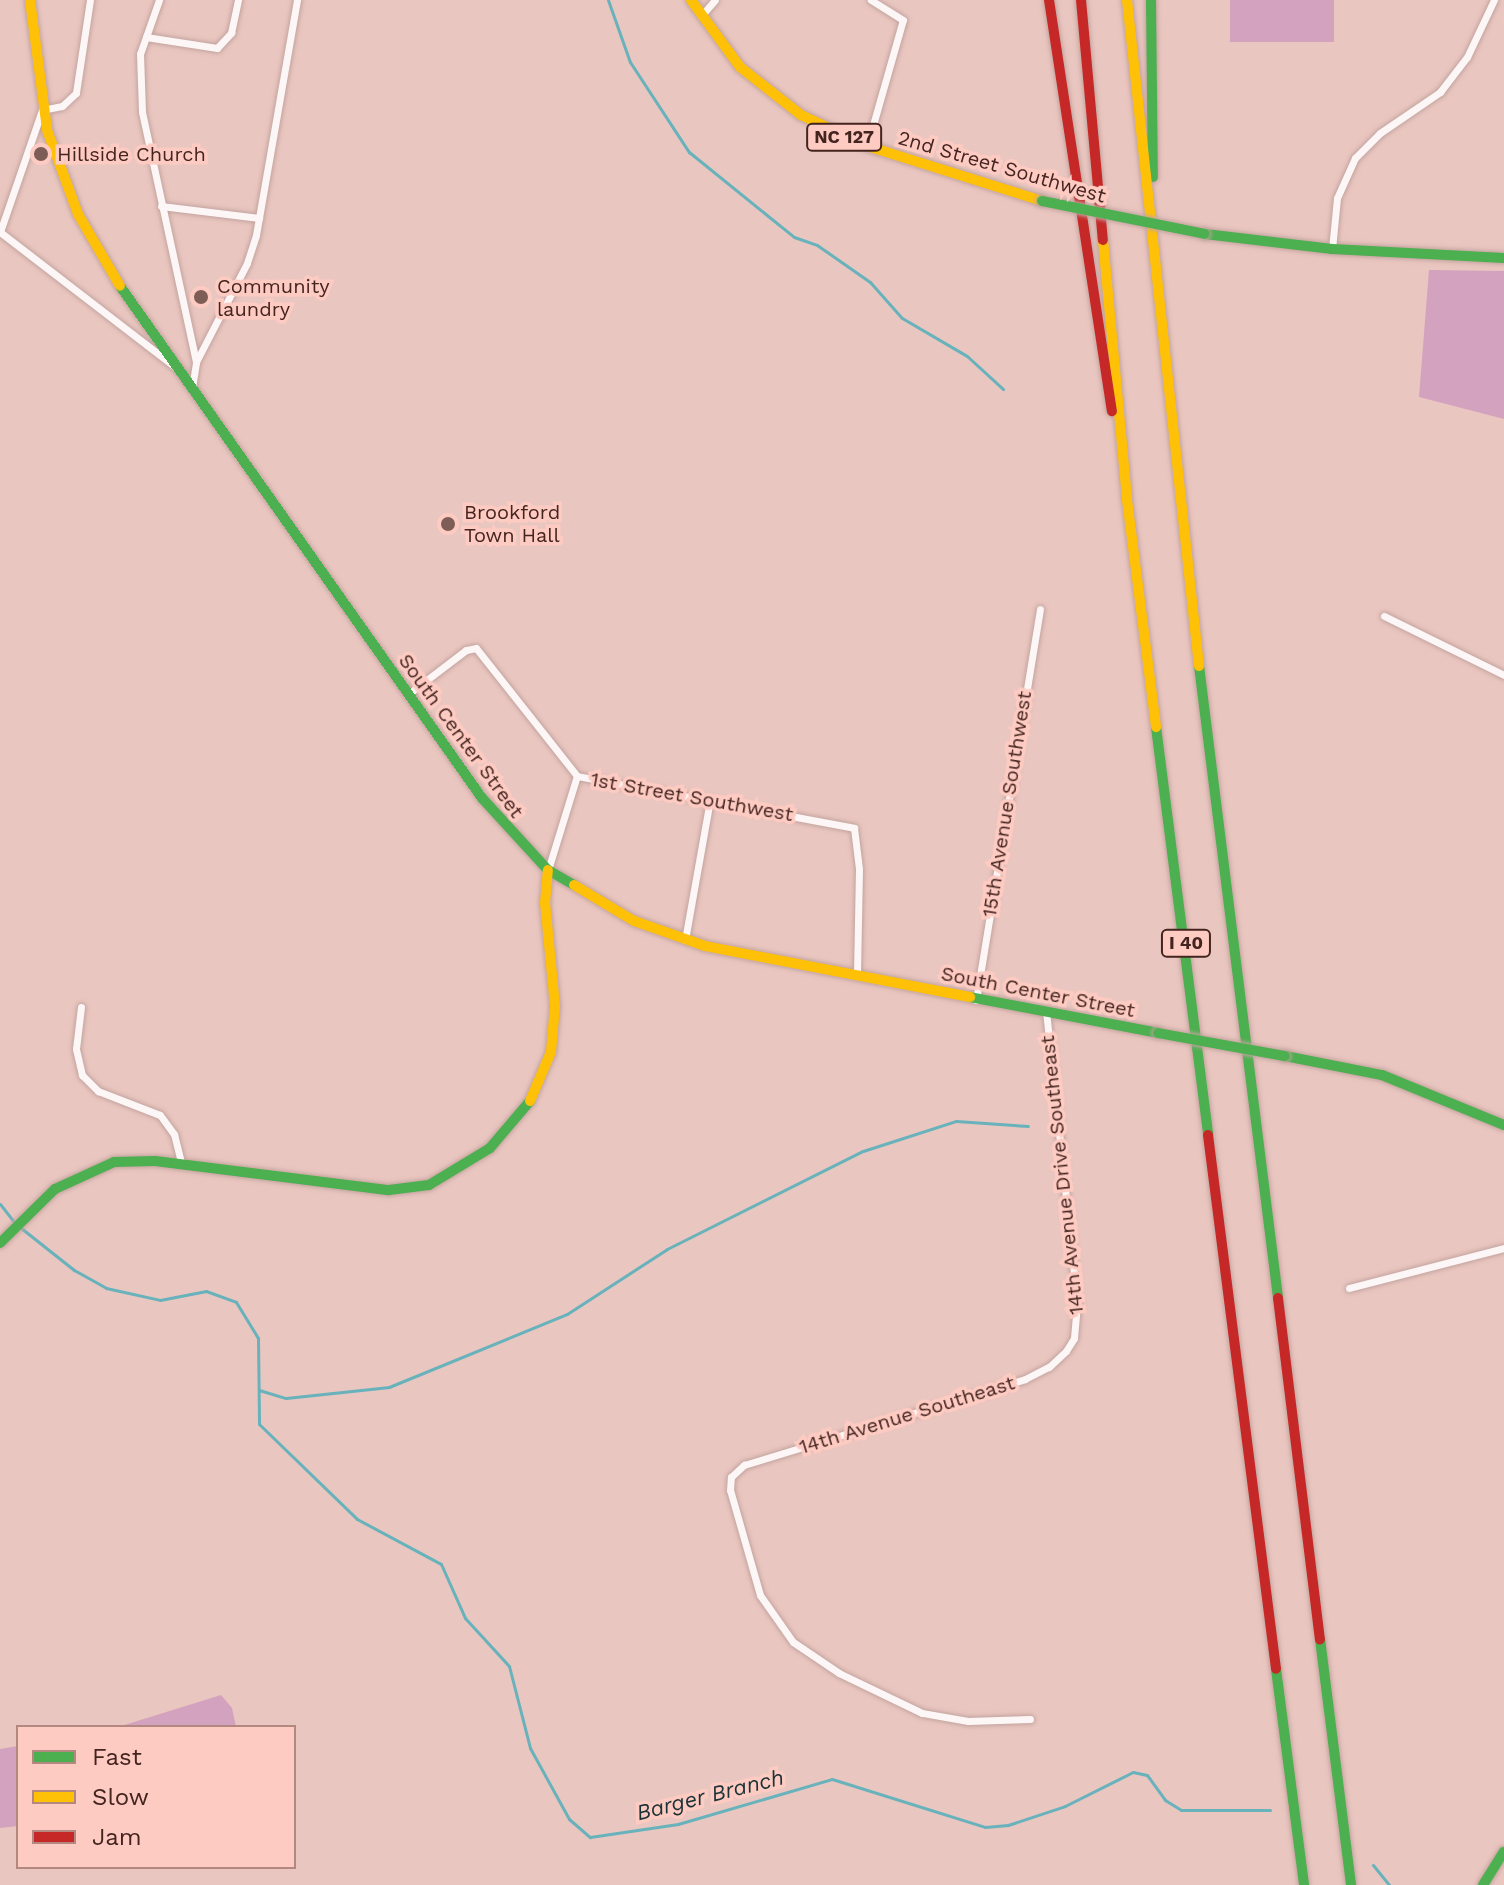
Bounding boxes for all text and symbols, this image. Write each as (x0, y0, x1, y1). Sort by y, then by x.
road number: NC 127 (806, 123, 882, 151)
street label: 2nd Street Southwest (895, 126, 1109, 208)
place label: Hillside Church (57, 142, 206, 166)
marker: Hillside Church (32, 145, 50, 163)
place label: Community laundry (217, 274, 330, 321)
marker: Community laundry (192, 288, 210, 306)
place label: Brookford Town Hall (464, 500, 560, 547)
marker: Brookford Town Hall (439, 515, 457, 533)
street label: South Center Street (393, 649, 529, 823)
street label: 15th Avenue Southwest (977, 689, 1037, 919)
street label: 1st Street Southwest (589, 767, 795, 827)
road number: I 40 (1160, 929, 1212, 957)
street label: South Center Street (939, 961, 1137, 1023)
street label: 14th Avenue Drive Southeast (1035, 1034, 1089, 1316)
street label: 14th Avenue Southeast (796, 1371, 1018, 1459)
legend (16, 1725, 296, 1869)
text: Fast (92, 1743, 142, 1771)
water label: Barger Branch (633, 1764, 787, 1826)
text: Slow (92, 1783, 149, 1811)
text: Jam (92, 1823, 142, 1851)

